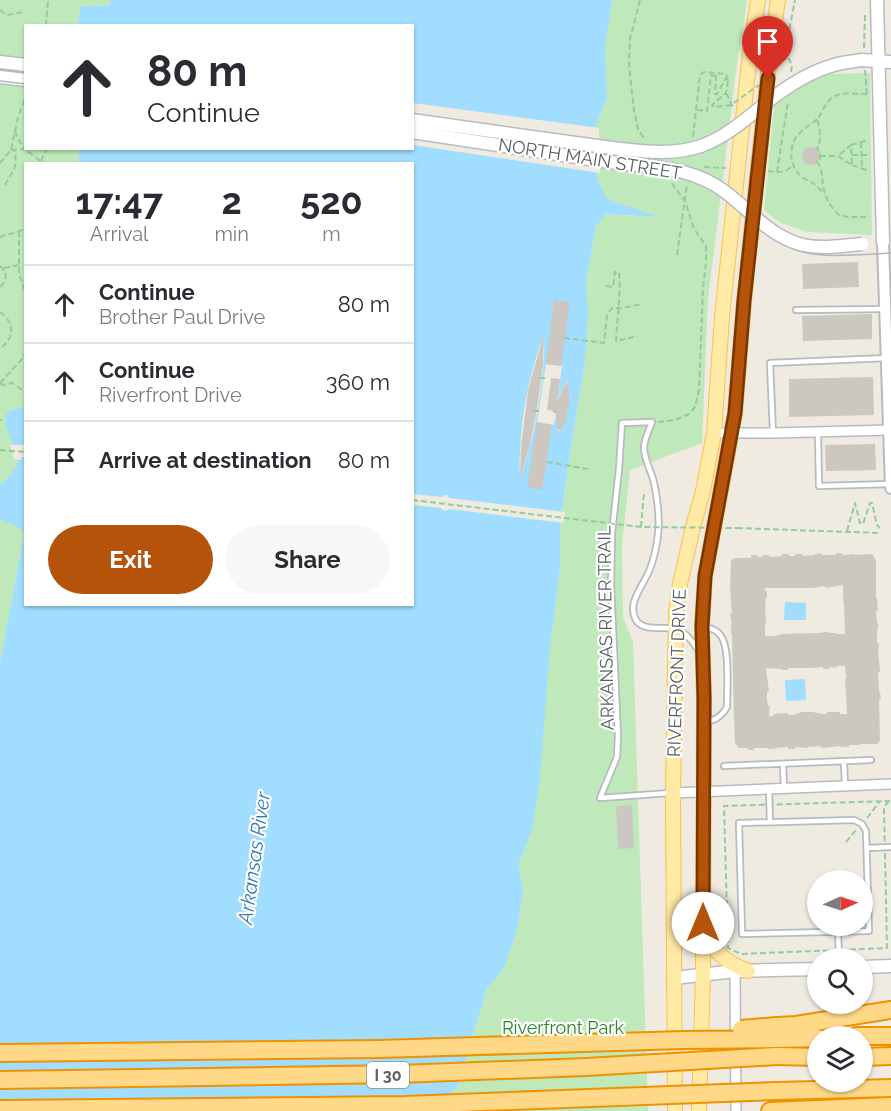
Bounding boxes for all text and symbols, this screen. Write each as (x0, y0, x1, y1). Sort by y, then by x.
pin (742, 16, 793, 78)
icon: arrive (751, 25, 784, 58)
text: 80 m (147, 47, 247, 96)
icon: ahead (48, 48, 126, 126)
text: Continue (147, 97, 260, 128)
street label: NORTH MAIN STREET (497, 134, 683, 183)
text: 17:47 (75, 180, 163, 222)
text: 2 (221, 180, 242, 222)
text: 520 (300, 180, 363, 222)
text: Arrival (90, 222, 149, 246)
text: min (214, 222, 249, 246)
text: m (322, 222, 341, 246)
text: Continue (99, 279, 195, 305)
icon: ahead (48, 288, 81, 321)
text: 80 m (338, 291, 390, 317)
text: Brother Paul Drive (99, 305, 265, 329)
text: Continue (99, 357, 195, 383)
icon: ahead (48, 366, 81, 399)
text: 360 m (326, 369, 390, 395)
text: Riverfront Drive (99, 383, 242, 407)
icon: arrive (48, 444, 81, 477)
text: Arrive at destination (99, 447, 312, 473)
text: 80 m (338, 447, 390, 473)
button: Exit (48, 525, 213, 594)
button: Share (225, 525, 390, 594)
street label: ARKANSAS RIVER TRAIL (593, 525, 618, 731)
street label: RIVERFRONT DRIVE (663, 589, 690, 757)
water label: Arkansas River (233, 789, 275, 927)
north arrow (807, 870, 873, 936)
map controls (807, 870, 873, 1092)
position arrow (671, 891, 735, 955)
button: search (807, 948, 873, 1014)
park label: Riverfront Park (502, 1017, 625, 1038)
button: layers (807, 1026, 873, 1092)
road number: I 30 (367, 1062, 409, 1088)

